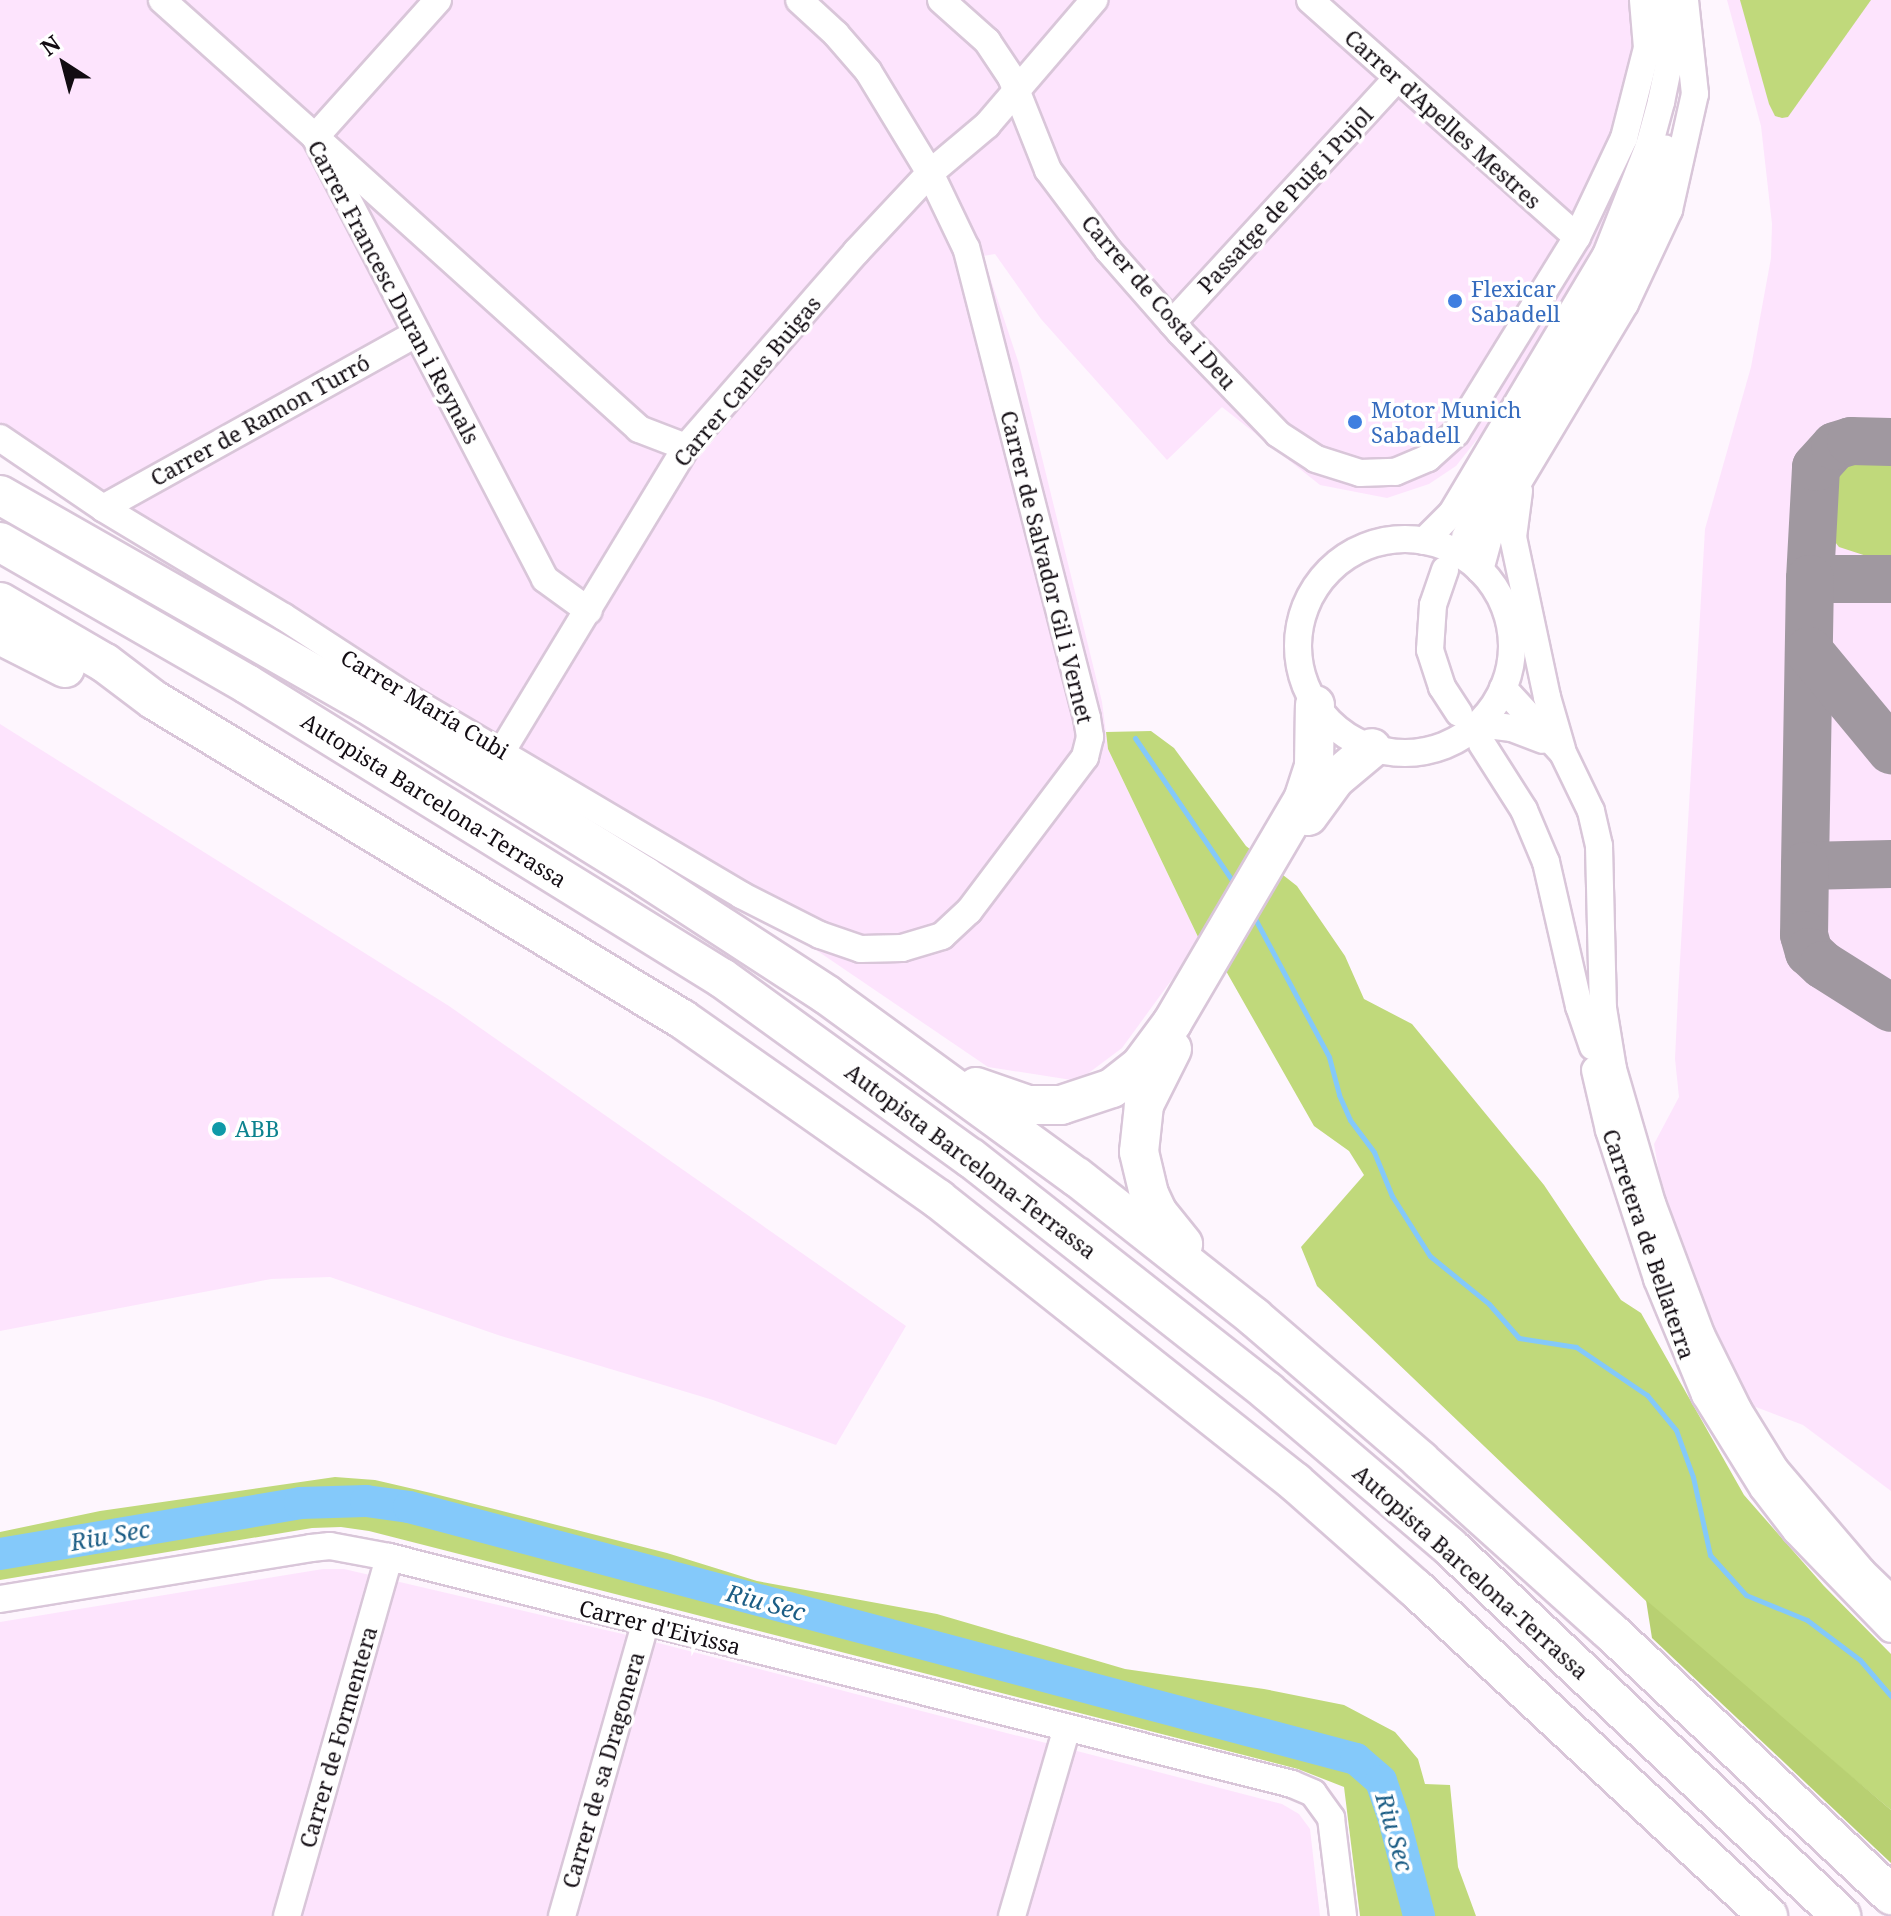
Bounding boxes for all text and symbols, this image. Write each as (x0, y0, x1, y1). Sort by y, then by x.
north arrow (24, 24, 104, 104)
street label: Carrer d'Apelles Mestres (1339, 24, 1547, 214)
text: N (34, 27, 66, 62)
street label: Passatge de Puig i Pujol (1192, 102, 1378, 298)
street label: Carrer Francesc Duran i Reynals (303, 136, 485, 448)
street label: Carrer de Costa i Deu (1076, 210, 1242, 394)
place label: Flexicar Sabadell (1471, 275, 1560, 326)
street label: Carrer Carles Buigas (668, 290, 826, 472)
marker: Flexicar Sabadell (1446, 292, 1464, 310)
street label: Carrer de Ramon Turró (146, 349, 374, 491)
place label: Motor Munich Sabadell (1371, 396, 1521, 448)
street label: Carrer de Salvador Gil i Vernet (995, 408, 1099, 726)
marker: Motor Munich Sabadell (1346, 413, 1364, 431)
street label: Carrer María Cubi (336, 643, 514, 765)
street label: Autopista Barcelona-Terrassa (297, 707, 571, 893)
street label: Autopista Barcelona-Terrassa (840, 1058, 1102, 1264)
place label: ABB (235, 1116, 279, 1142)
marker: ABB (210, 1120, 228, 1138)
street label: Carretera de Bellaterra (1597, 1126, 1701, 1362)
street label: Autopista Barcelona-Terrassa (1348, 1459, 1594, 1685)
water label: Riu Sec (68, 1514, 152, 1556)
water label: Riu Sec (723, 1578, 809, 1626)
street label: Carrer d'Eivissa (576, 1594, 744, 1660)
street label: Carrer de Formentera (294, 1623, 382, 1851)
street label: Carrer de sa Dragonera (557, 1649, 649, 1891)
water label: Riu Sec (1370, 1789, 1420, 1875)

